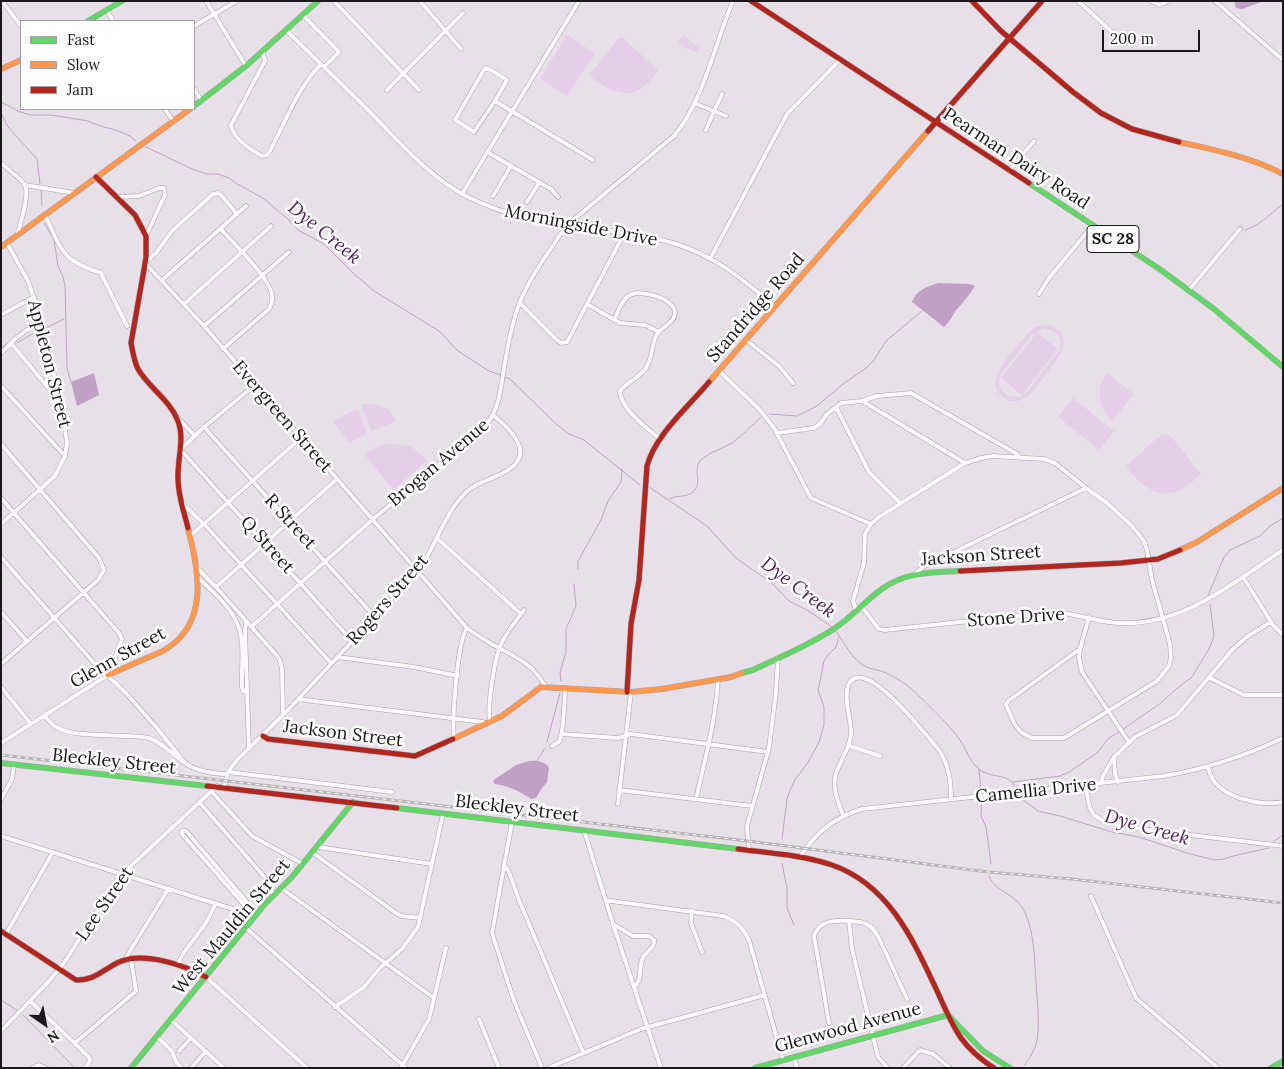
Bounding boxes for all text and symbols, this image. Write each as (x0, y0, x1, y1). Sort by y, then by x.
legend (20, 20, 195, 110)
scale bar (1104, 20, 1202, 52)
text: 200 m (1110, 29, 1154, 48)
text: Fast (67, 30, 95, 49)
text: Slow (67, 55, 100, 74)
text: Jam (67, 80, 94, 99)
street label: Pearman Dairy Road (939, 104, 1093, 214)
water label: Dye Creek (283, 197, 365, 269)
street label: Morningside Drive (503, 201, 659, 251)
road number: SC 28 (1087, 225, 1139, 252)
street label: Standridge Road (703, 249, 809, 367)
street label: Appleton Street (23, 298, 75, 430)
street label: Evergreen Street (228, 357, 336, 477)
street label: Brogan Avenue (384, 414, 494, 512)
street label: R Street (260, 490, 320, 554)
street label: Q Street (236, 512, 298, 578)
street label: Jackson Street (920, 541, 1042, 571)
street label: Rogers Street (343, 550, 433, 650)
water label: Dye Creek (756, 553, 840, 623)
street label: Stone Drive (966, 604, 1066, 632)
street label: Glenn Street (66, 623, 170, 693)
street label: Jackson Street (282, 716, 404, 752)
street label: Bleckley Street (51, 745, 177, 779)
street label: Camellia Drive (974, 774, 1098, 808)
street label: Bleckley Street (454, 791, 580, 827)
water label: Dye Creek (1102, 805, 1192, 851)
street label: West Mauldin Street (169, 855, 295, 999)
street label: Lee Street (72, 863, 138, 945)
street label: Glenwood Avenue (772, 998, 924, 1058)
north arrow (20, 999, 70, 1049)
text: N (44, 1026, 63, 1047)

